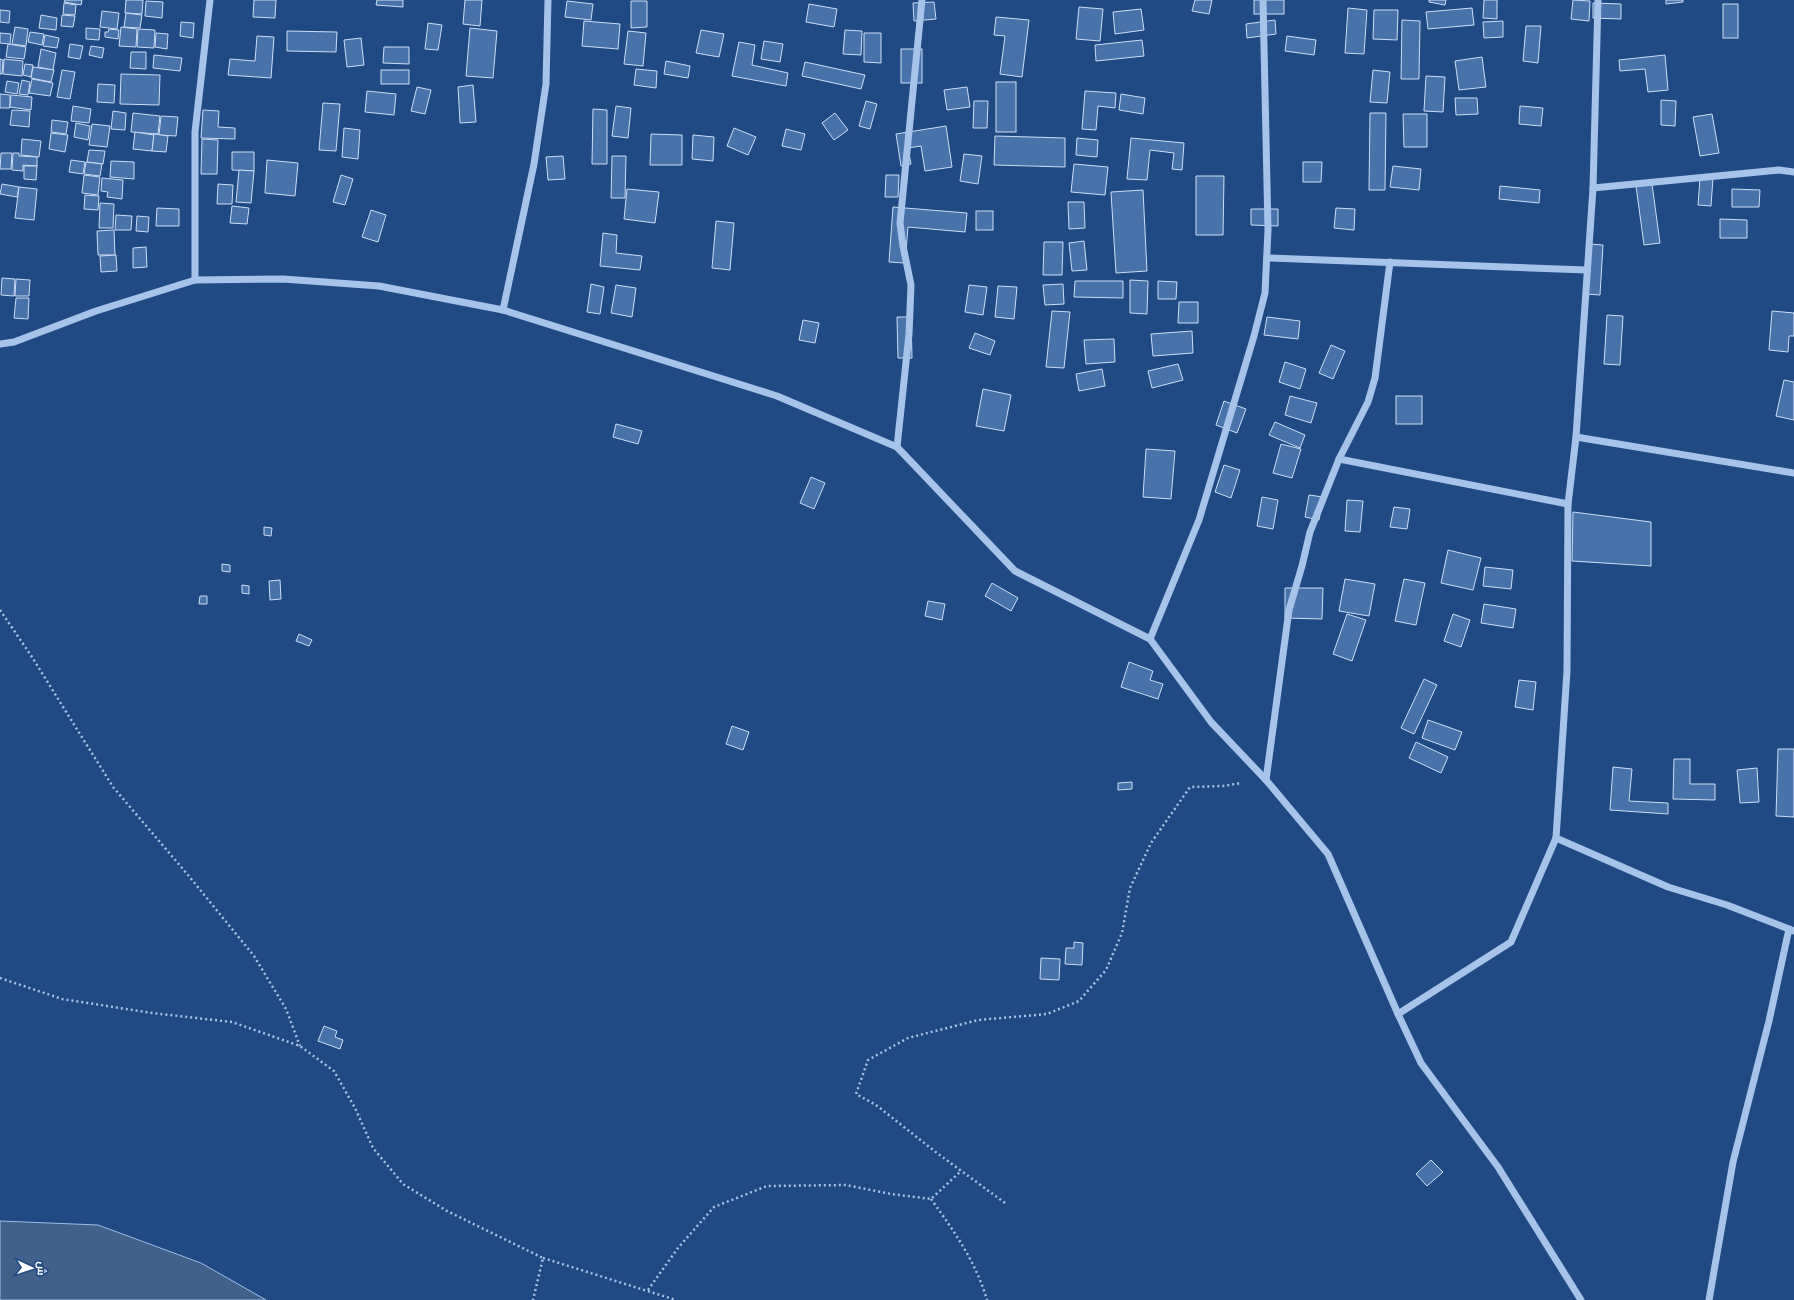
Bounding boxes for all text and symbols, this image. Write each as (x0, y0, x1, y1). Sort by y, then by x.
north arrow (12, 1248, 52, 1288)
text: ش (34, 1261, 50, 1276)

